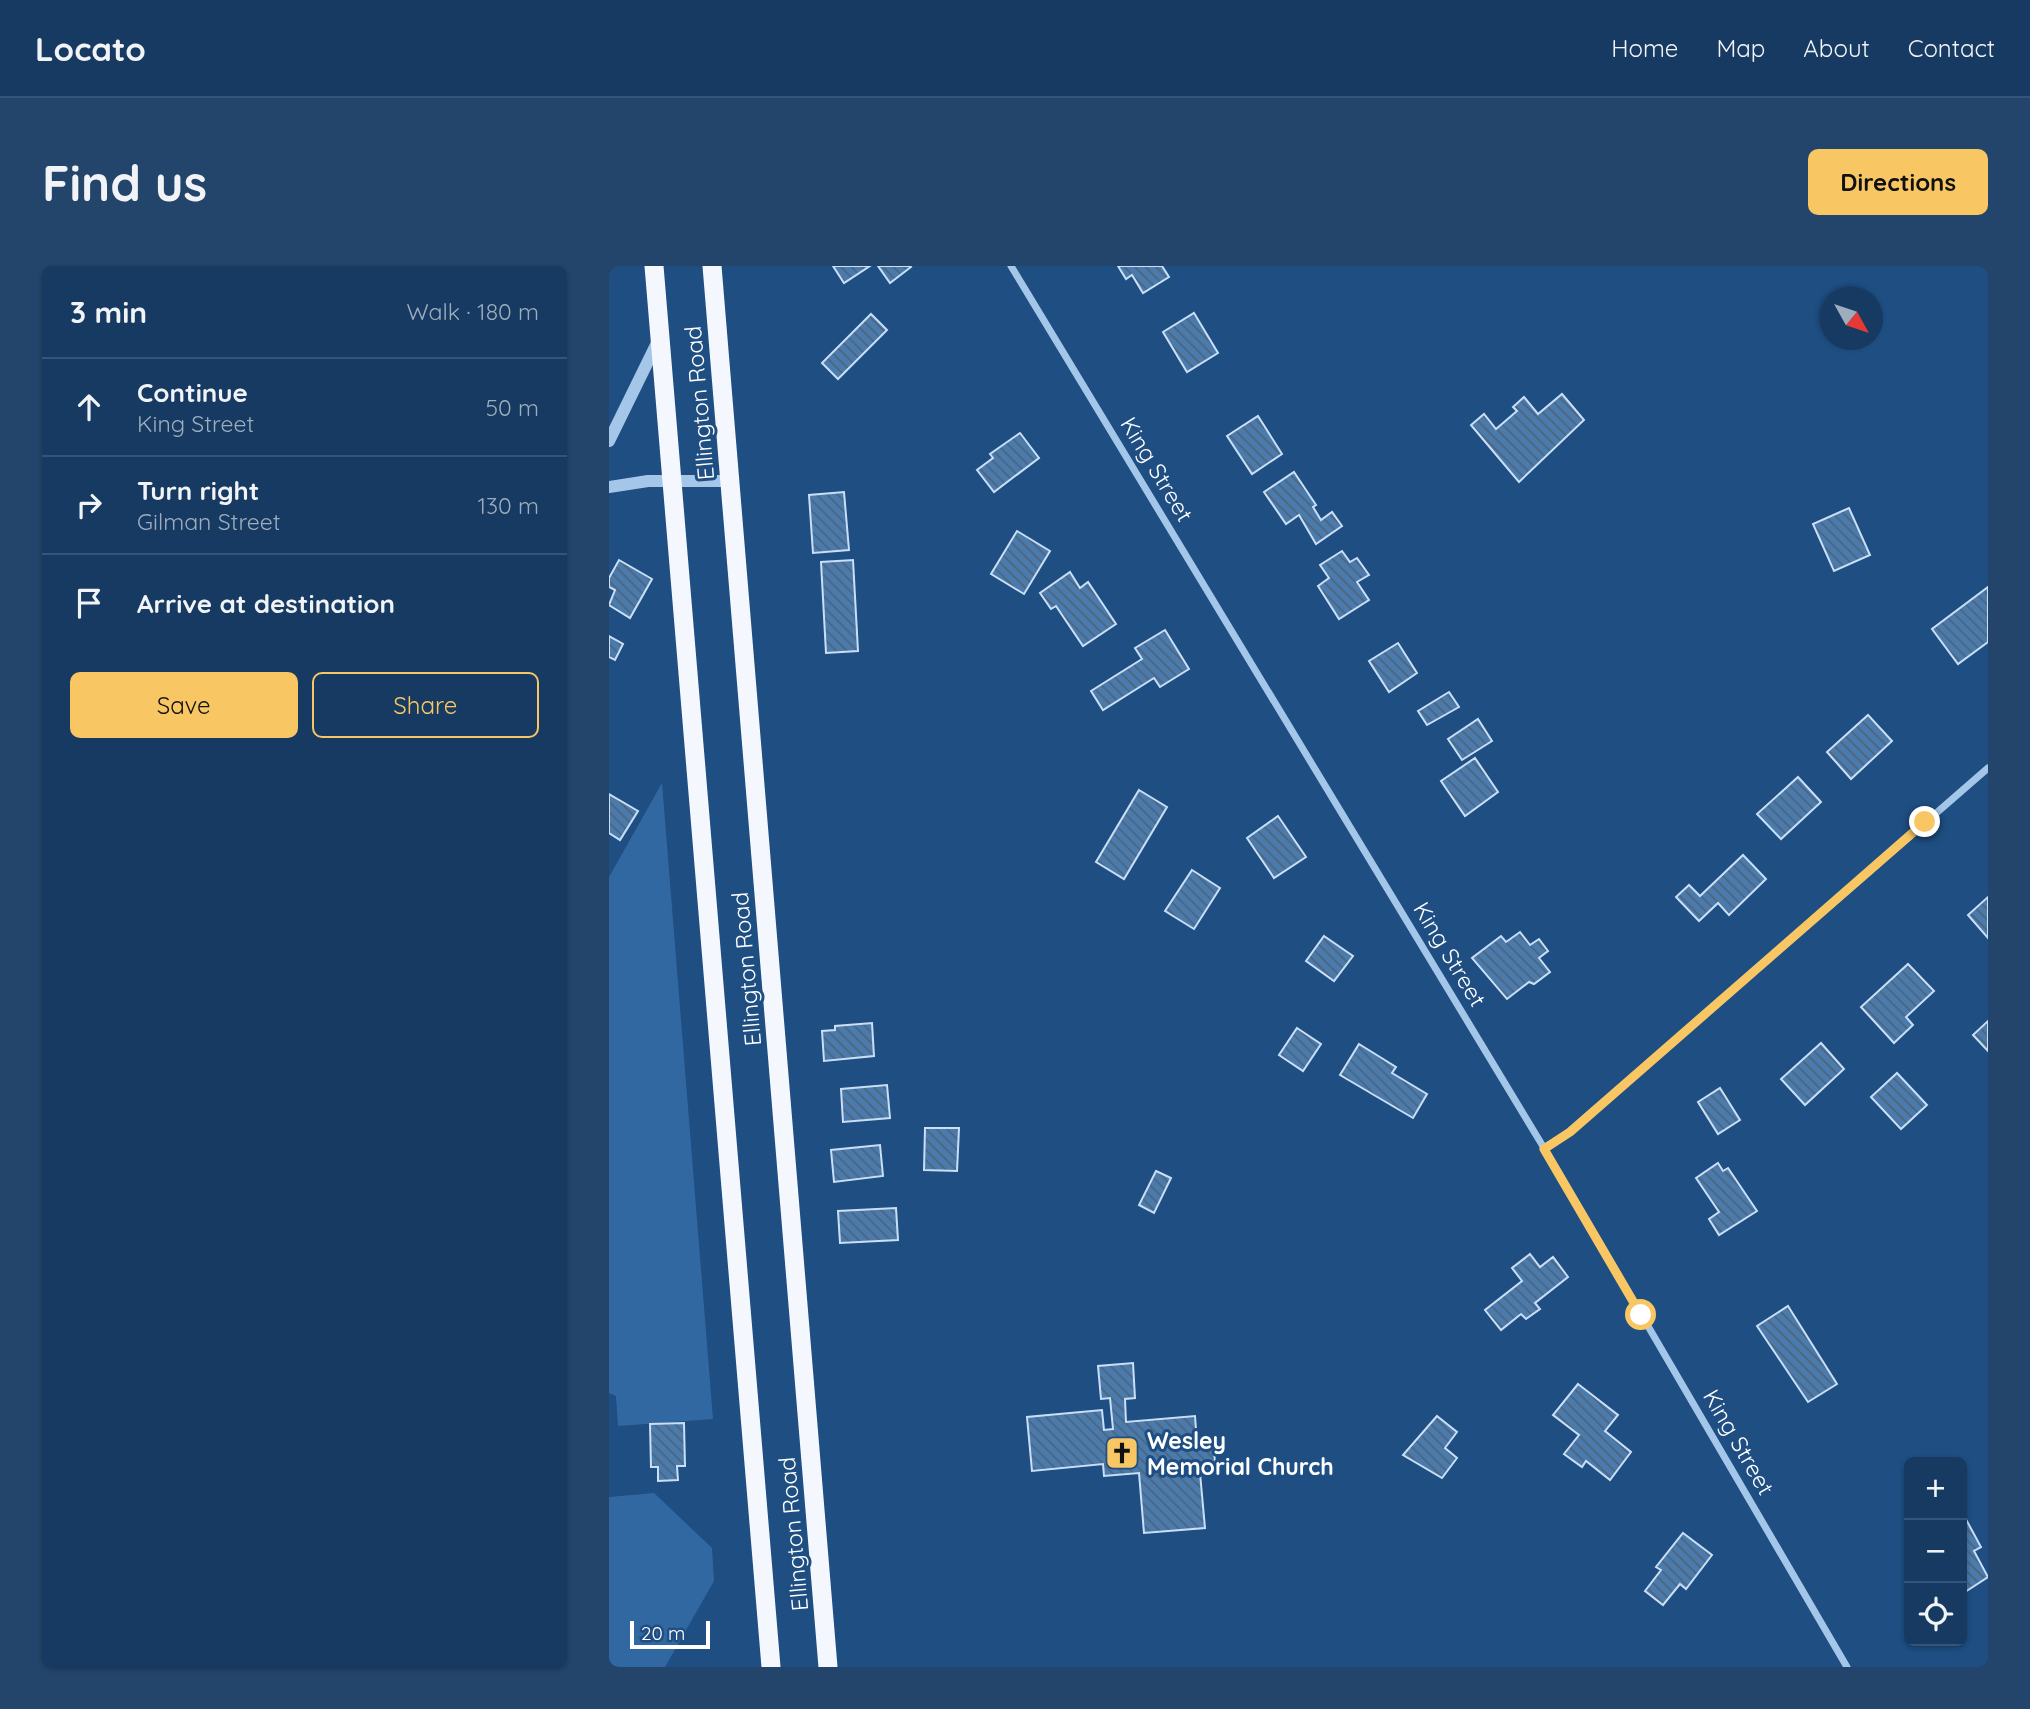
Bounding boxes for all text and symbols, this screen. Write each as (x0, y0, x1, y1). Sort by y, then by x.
text: Locato (35, 28, 146, 69)
text: Home (1611, 33, 1678, 63)
text: Map (1716, 33, 1765, 63)
text: About (1803, 33, 1870, 63)
text: Contact (1908, 33, 1995, 63)
button: Directions (1808, 149, 1988, 215)
text: Find us (42, 152, 207, 213)
north arrow (1820, 287, 1883, 350)
text: 3 min (70, 293, 147, 331)
text: Walk · 180 m (407, 297, 539, 326)
street label: Ellington Road (678, 325, 720, 481)
text: Continue (137, 376, 248, 409)
icon: ahead (70, 388, 108, 426)
text: 50 m (486, 393, 539, 422)
text: King Street (137, 409, 254, 438)
street label: King Street (1114, 411, 1200, 527)
text: Turn right (137, 474, 259, 507)
icon: right (70, 486, 108, 524)
text: 130 m (477, 491, 539, 520)
text: Gilman Street (137, 507, 281, 536)
icon: arrive (70, 584, 108, 622)
text: Arrive at destination (137, 587, 395, 620)
button: Save (70, 672, 298, 738)
button: Share (312, 672, 539, 738)
route end (1909, 806, 1940, 837)
street label: Ellington Road (725, 891, 767, 1047)
street label: King Street (1407, 896, 1493, 1012)
route start (1625, 1299, 1656, 1330)
street label: King Street (1697, 1384, 1781, 1500)
place label: Wesley Memorial Church (1147, 1426, 1334, 1481)
church icon: Wesley Memorial Church (1103, 1434, 1141, 1472)
street label: Ellington Road (772, 1456, 814, 1612)
map controls (1904, 1457, 1967, 1646)
button: + (1904, 1457, 1967, 1520)
button: − (1904, 1520, 1967, 1583)
button: locate (1904, 1583, 1967, 1646)
scale bar (630, 1618, 711, 1650)
text: 20 m (641, 1621, 685, 1645)

